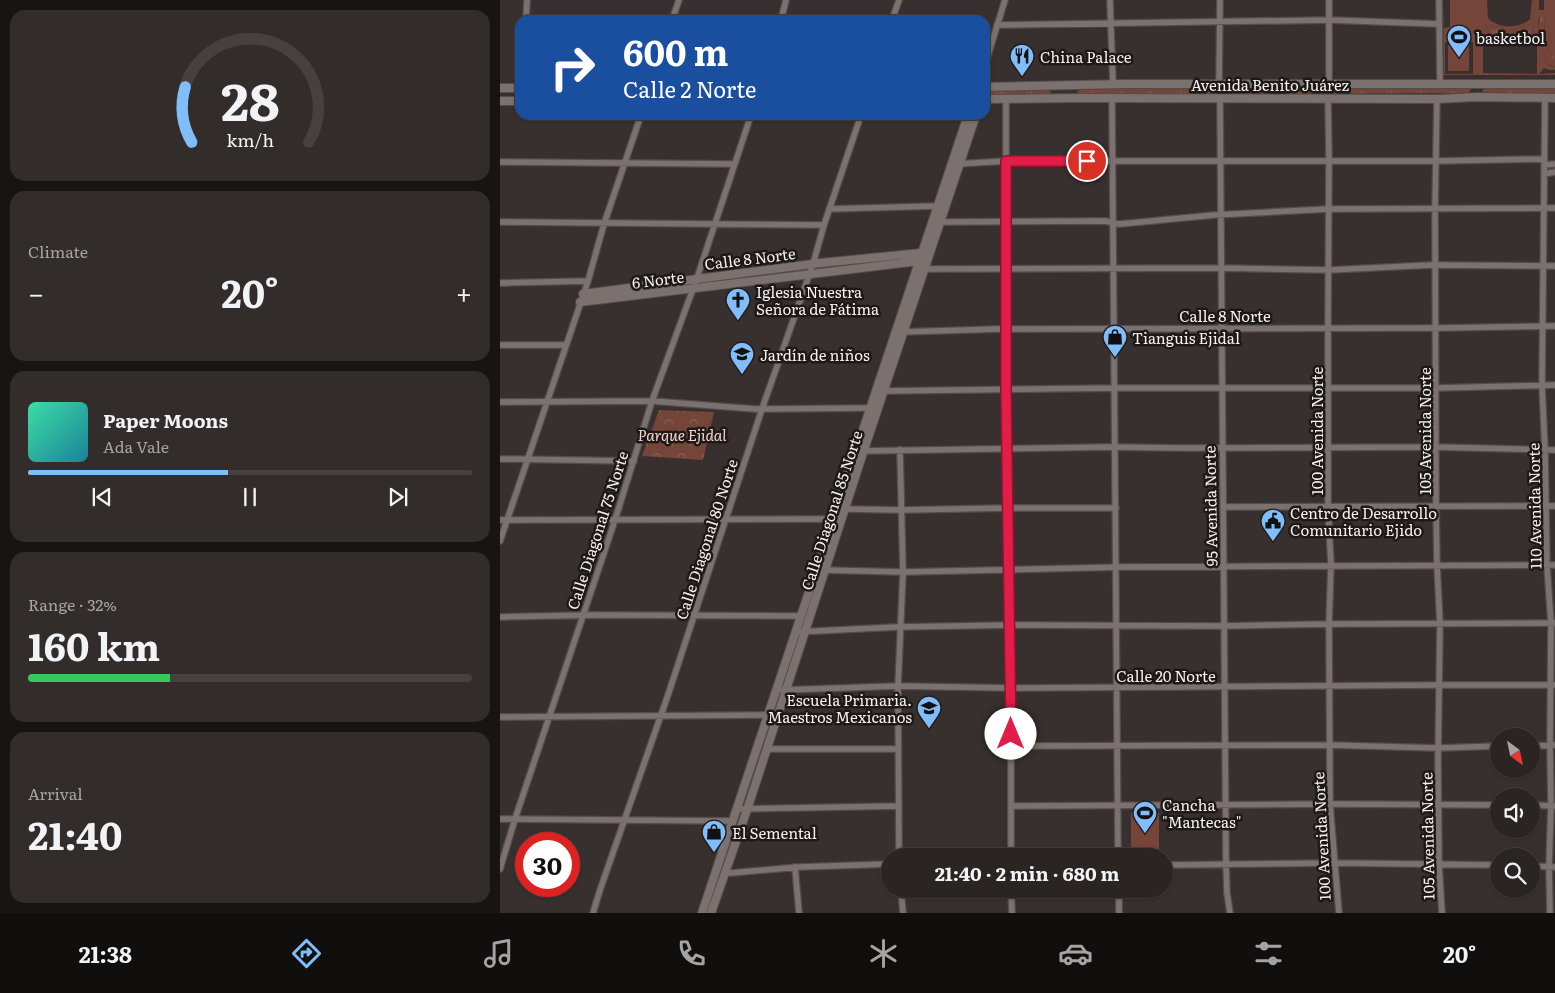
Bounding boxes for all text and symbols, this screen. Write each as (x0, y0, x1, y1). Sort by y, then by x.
sports icon: basketbol (1446, 24, 1472, 58)
text: 600 m (623, 25, 728, 77)
place label: basketbol (1476, 26, 1545, 49)
icon: right (540, 35, 605, 100)
restaurant icon: China Palace (1009, 43, 1035, 77)
place label: China Palace (1040, 45, 1132, 68)
text: 28 (221, 60, 279, 137)
text: Calle 2 Norte (623, 72, 756, 105)
street label: Avenida Benito Juárez (1191, 73, 1349, 96)
text: km/h (226, 126, 274, 153)
pin (1066, 140, 1108, 182)
icon: arrive (1073, 147, 1101, 175)
text: Climate (28, 239, 88, 263)
street label: Calle 8 Norte (703, 241, 797, 275)
text: 20° (221, 263, 279, 320)
street label: 6 Norte (631, 264, 686, 294)
text: − (28, 271, 44, 313)
text: + (456, 271, 472, 313)
place label: Iglesia Nuestra Señora de Fátima (756, 280, 880, 320)
church icon: Iglesia Nuestra Señora de Fátima (725, 287, 751, 321)
street label: Calle 8 Norte (1179, 304, 1271, 327)
shop icon: Tianguis Ejidal (1102, 324, 1128, 358)
place label: Tianguis Ejidal (1132, 326, 1240, 349)
school or university icon: Jardín de niños (729, 341, 755, 375)
place label: Jardín de niños (760, 343, 870, 366)
street label: 100 Avenida Norte (1305, 366, 1328, 495)
street label: 105 Avenida Norte (1413, 367, 1436, 495)
text: Paper Moons (103, 406, 228, 434)
park label: Parque Ejidal (637, 423, 727, 446)
street label: Calle Diagonal 85 Norte (794, 427, 868, 593)
text: Ada Vale (103, 434, 169, 458)
street label: 110 Avenida Norte (1521, 443, 1547, 569)
street label: 95 Avenida Norte (1197, 445, 1223, 567)
street label: Calle Diagonal 75 Norte (560, 448, 634, 612)
street label: Calle Diagonal 80 Norte (669, 456, 743, 622)
icon: previous (88, 483, 116, 511)
icon: pause (236, 483, 264, 511)
icon: next (384, 483, 412, 511)
place label: Centro de Desarrollo Comunitario Ejido (1290, 501, 1437, 541)
public building icon: Centro de Desarrollo Comunitario Ejido (1260, 508, 1286, 542)
text: Range · 32% (28, 592, 117, 616)
text: 160 km (28, 616, 160, 673)
street label: Calle 20 Norte (1116, 664, 1216, 687)
place label: Escuela Primaria. Maestros Mexicanos (767, 688, 912, 728)
school or university icon: Escuela Primaria. Maestros Mexicanos (916, 695, 942, 729)
position arrow (984, 707, 1036, 759)
north arrow (1490, 728, 1540, 778)
map controls (1490, 728, 1540, 898)
street label: 100 Avenida Norte (1306, 771, 1336, 901)
street label: 105 Avenida Norte (1414, 772, 1440, 900)
text: Arrival (28, 781, 83, 805)
button: sound (1490, 788, 1540, 838)
place label: Cancha "Mantecas" (1162, 793, 1242, 833)
sports icon: Cancha "Mantecas" (1132, 800, 1158, 834)
text: 21:40 (28, 805, 122, 862)
shop icon: El Semental (701, 819, 727, 853)
place label: El Semental (732, 821, 817, 844)
speed limit sign: 30 (515, 832, 580, 897)
button: search (1490, 848, 1540, 898)
text: 21:40 · 2 min · 680 m (935, 859, 1119, 887)
icon: directions (289, 936, 324, 971)
icon: music (481, 936, 516, 971)
icon: phone (674, 936, 709, 971)
icon: climate (866, 936, 901, 971)
icon: car (1058, 936, 1093, 971)
icon: filters (1251, 936, 1286, 971)
text: 21:38 (79, 937, 132, 970)
text: 20° (1443, 937, 1476, 970)

